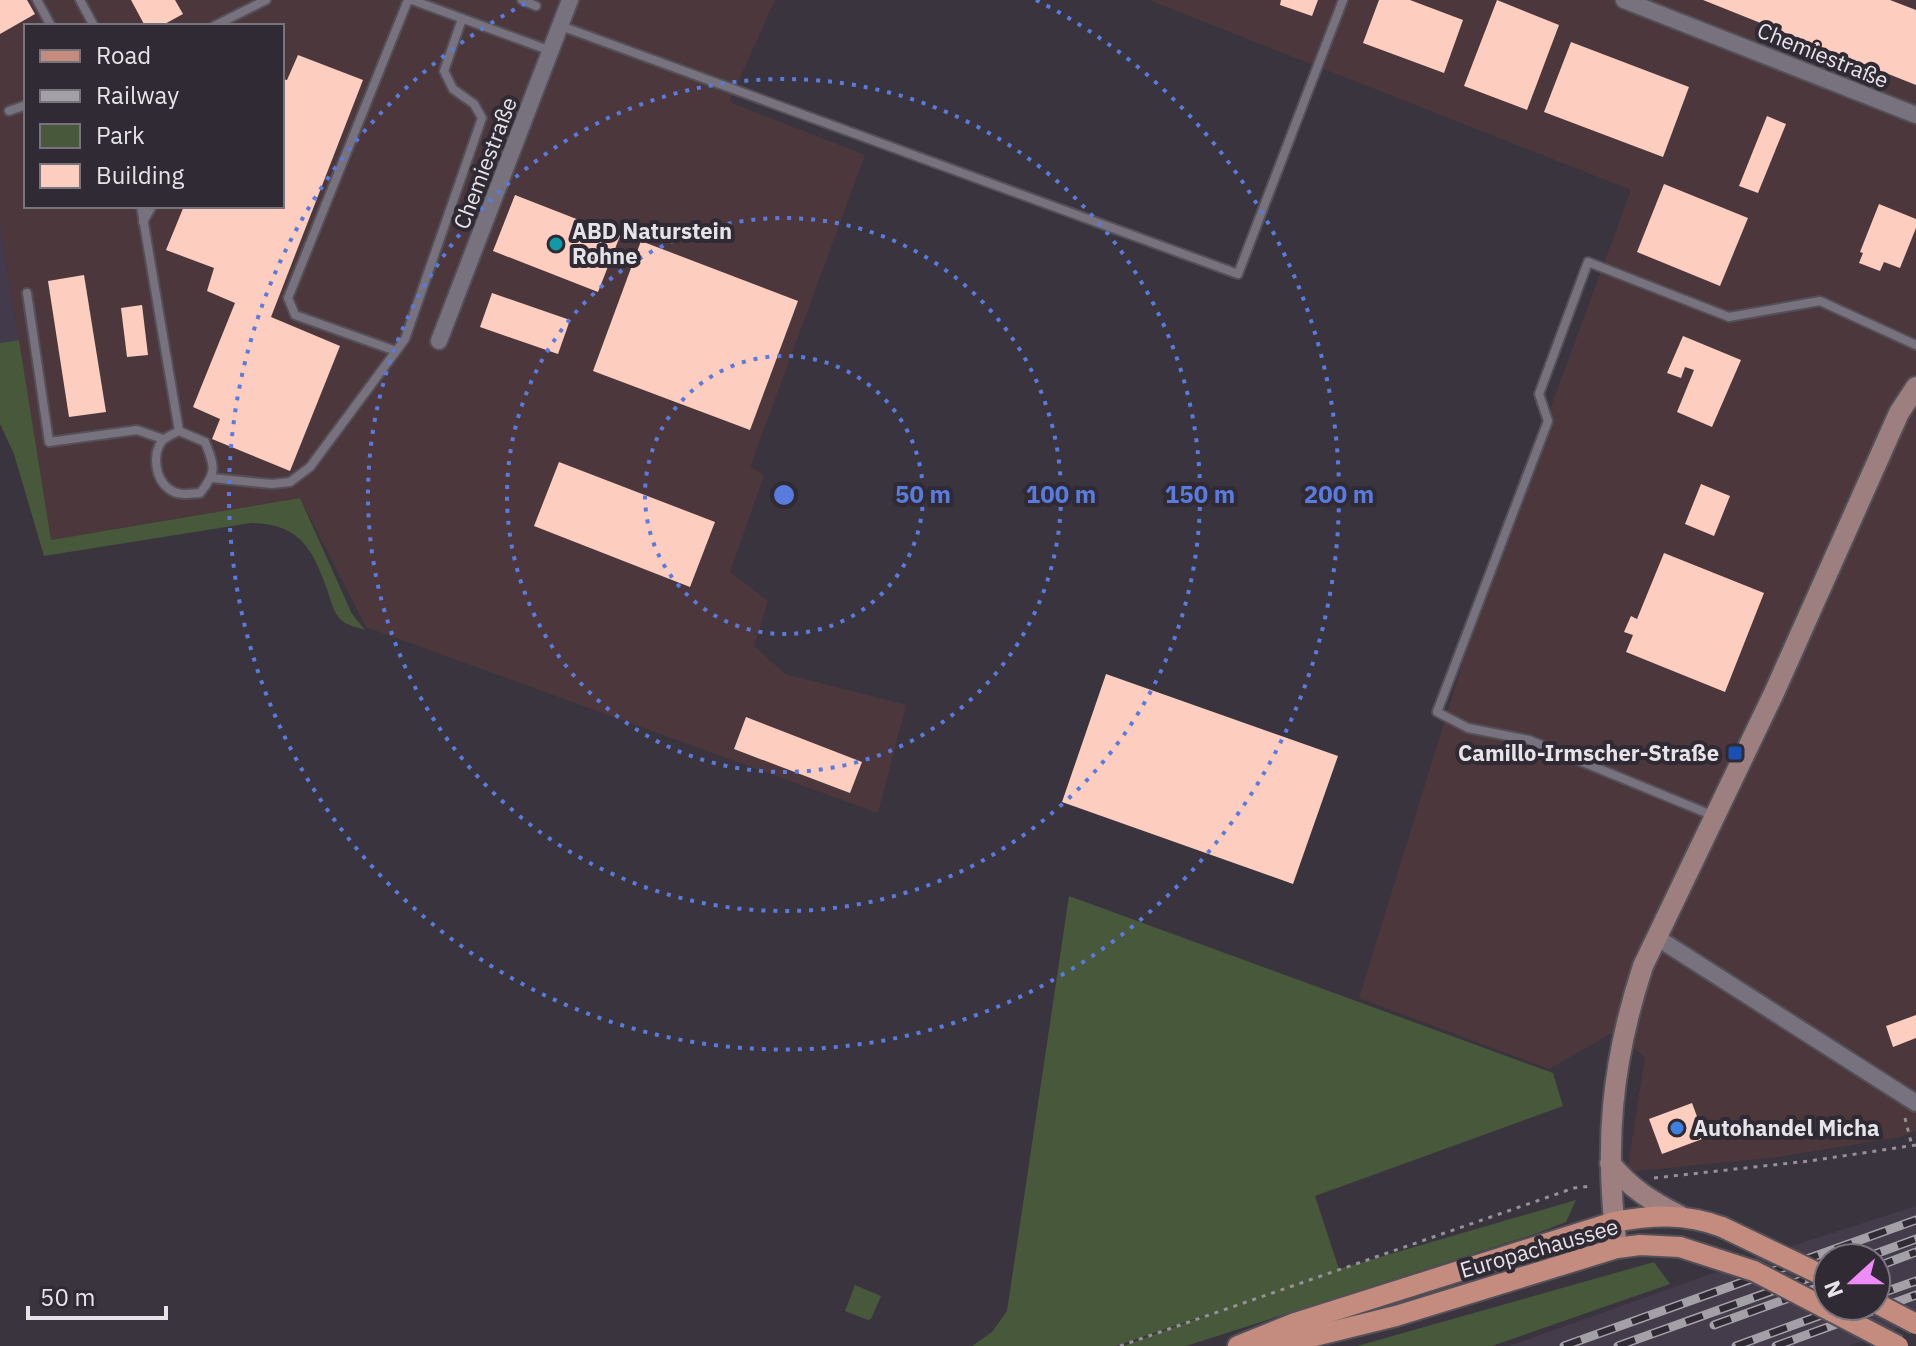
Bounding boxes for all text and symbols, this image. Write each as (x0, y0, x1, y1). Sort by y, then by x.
street label: Chemiestraße (1753, 15, 1893, 94)
legend (24, 24, 284, 208)
text: Road (96, 39, 151, 71)
text: Railway (96, 79, 179, 111)
street label: Chemiestraße (446, 93, 523, 233)
text: Park (96, 119, 145, 151)
text: Building (96, 159, 184, 191)
place label: ABD Naturstein Rohne (572, 216, 732, 270)
marker: ABD Naturstein Rohne (547, 235, 565, 253)
text: 50 m (895, 478, 951, 510)
text: 100 m (1026, 478, 1096, 510)
text: 150 m (1165, 478, 1235, 510)
text: 200 m (1304, 478, 1374, 510)
centre of rings (770, 481, 798, 509)
place label: Camillo-Irmscher-Straße (1458, 738, 1719, 767)
marker: Camillo-Irmscher-Straße (1726, 744, 1744, 762)
place label: Autohandel Micha (1693, 1113, 1880, 1142)
marker: Autohandel Micha (1668, 1119, 1686, 1137)
street label: Europachaussee (1456, 1211, 1621, 1284)
north arrow (1812, 1242, 1892, 1322)
scale bar (28, 1270, 166, 1320)
text: N (1816, 1277, 1849, 1302)
text: 50 m (40, 1281, 95, 1313)

